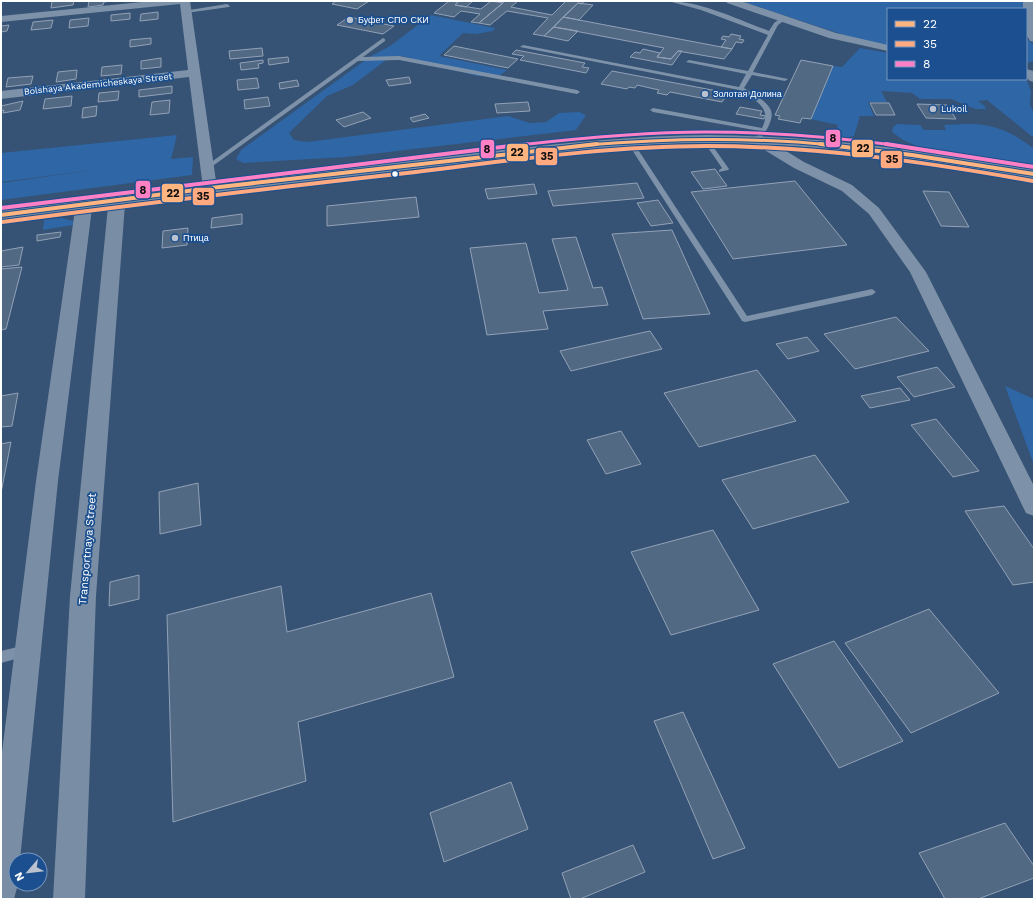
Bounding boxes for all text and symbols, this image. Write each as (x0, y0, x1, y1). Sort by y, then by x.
legend (887, 8, 1027, 80)
marker: Буфет СПО СКИ (345, 15, 355, 25)
place label: Буфет СПО СКИ (358, 15, 429, 25)
text: 22 (923, 17, 937, 31)
text: 35 (923, 37, 937, 51)
text: 8 (923, 57, 930, 71)
street label: Bolshaya Akademicheskaya Street (23, 71, 173, 97)
marker: Золотая Долина (700, 89, 710, 99)
place label: Золотая Долина (713, 89, 782, 99)
marker: Lukoil (928, 104, 938, 114)
place label: Lukoil (941, 104, 968, 114)
line badge: 8 (825, 129, 841, 148)
text: 8 (830, 132, 837, 145)
line badge: 8 (480, 139, 495, 159)
line badge: 22 (851, 139, 874, 158)
text: 22 (856, 142, 870, 155)
text: 8 (484, 143, 491, 156)
line badge: 22 (506, 143, 529, 162)
text: 22 (510, 146, 524, 159)
line badge: 35 (535, 147, 558, 166)
text: 35 (541, 150, 553, 163)
line badge: 35 (880, 150, 903, 169)
text: 35 (886, 153, 898, 166)
unlabelled marker (390, 169, 400, 179)
line badge: 8 (135, 180, 151, 199)
line badge: 22 (161, 183, 184, 203)
text: 8 (140, 184, 147, 197)
text: 22 (166, 187, 180, 200)
line badge: 35 (192, 187, 215, 206)
text: 35 (197, 190, 209, 203)
marker: Птица (170, 233, 180, 243)
place label: Птица (183, 233, 209, 243)
street label: Transportnaya Street (76, 492, 99, 606)
north arrow (8, 852, 48, 892)
text: N (12, 870, 27, 883)

